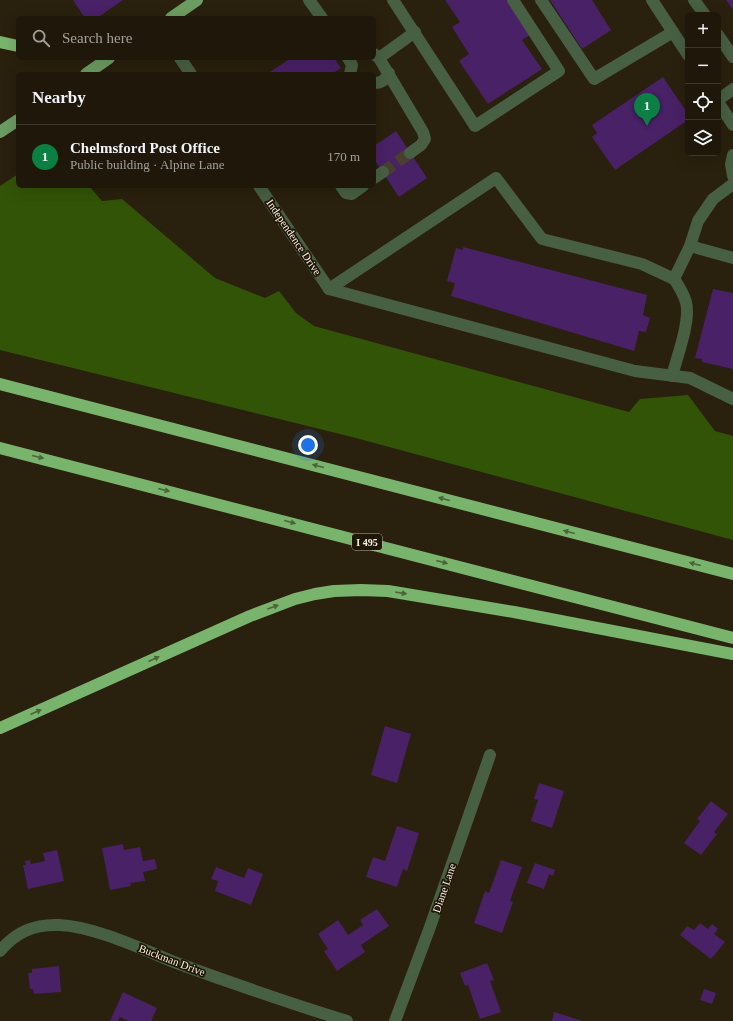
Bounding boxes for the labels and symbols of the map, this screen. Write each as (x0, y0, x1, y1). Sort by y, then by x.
pin: 1 (634, 93, 660, 126)
street label: Independence Drive (264, 197, 324, 277)
your location (298, 435, 318, 455)
one-way arrow (32, 455, 44, 461)
one-way arrow (312, 463, 324, 469)
one-way arrow (158, 487, 170, 493)
one-way arrow (437, 496, 449, 502)
one-way arrow (283, 520, 296, 526)
one-way arrow (563, 528, 576, 534)
road number: I 495 (352, 534, 382, 550)
one-way arrow (437, 559, 449, 565)
one-way arrow (689, 561, 701, 567)
one-way arrow (395, 591, 407, 597)
one-way arrow (268, 604, 280, 610)
one-way arrow (149, 656, 160, 662)
one-way arrow (30, 709, 42, 715)
street label: Diane Lane (430, 862, 458, 914)
street label: Buckman Drive (137, 942, 207, 978)

